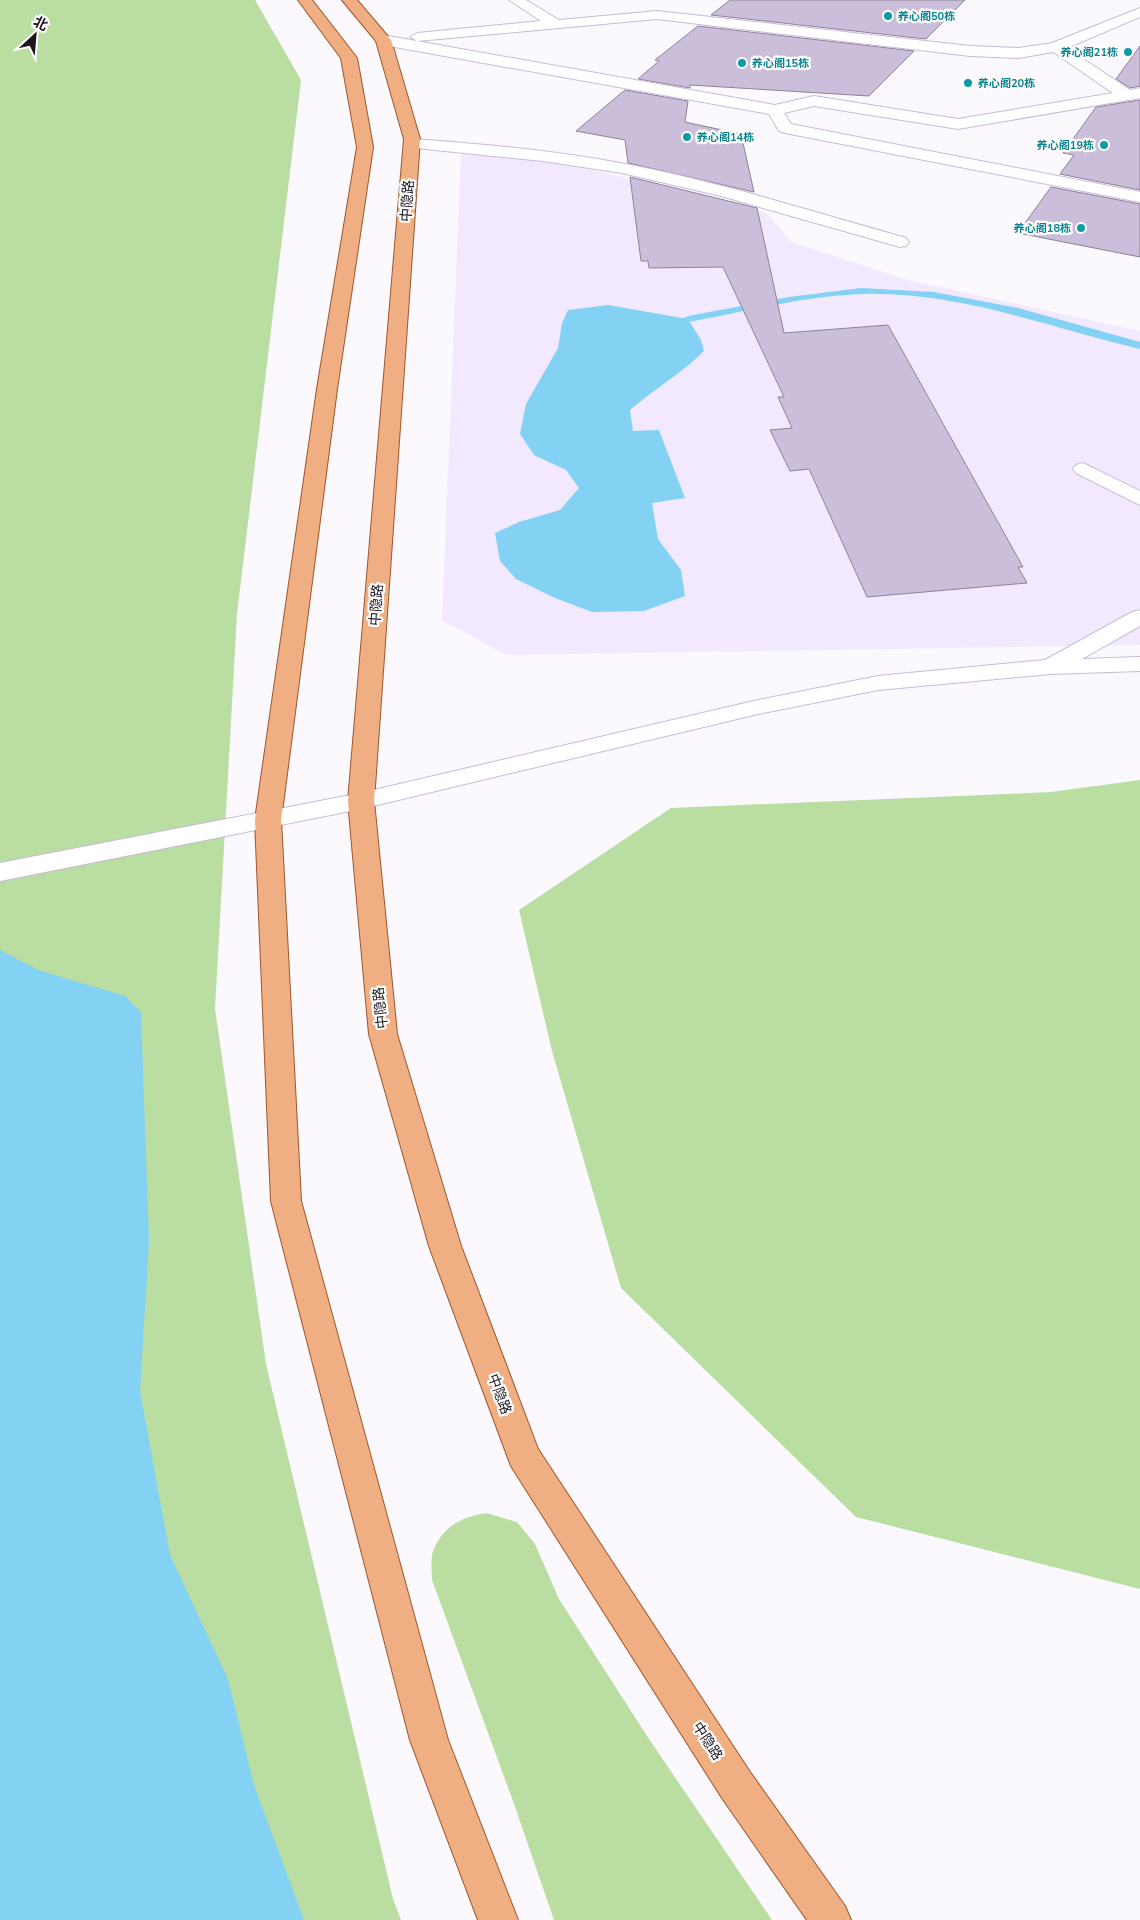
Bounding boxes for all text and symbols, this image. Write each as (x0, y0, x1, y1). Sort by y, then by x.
place label: 养心阁50栋 (898, 9, 955, 24)
north arrow (10, 10, 60, 60)
marker: 养心阁50栋 (882, 10, 894, 22)
text: 北 (30, 12, 51, 35)
place label: 养心阁21栋 (1061, 45, 1118, 60)
marker: 养心阁21栋 (1122, 46, 1134, 58)
place label: 养心阁15栋 (752, 56, 809, 71)
marker: 养心阁15栋 (736, 57, 748, 69)
place label: 养心阁20栋 (978, 76, 1035, 91)
marker: 养心阁20栋 (962, 77, 974, 89)
place label: 养心阁14栋 (697, 130, 754, 145)
marker: 养心阁14栋 (681, 131, 693, 143)
place label: 养心阁19栋 (1037, 138, 1094, 153)
marker: 养心阁19栋 (1098, 139, 1110, 151)
street label: 中隐路 (397, 179, 418, 223)
place label: 养心阁18栋 (1014, 221, 1071, 236)
marker: 养心阁18栋 (1075, 222, 1087, 234)
street label: 中隐路 (366, 583, 387, 627)
street label: 中隐路 (369, 986, 392, 1030)
street label: 中隐路 (483, 1371, 516, 1417)
street label: 中隐路 (688, 1718, 727, 1764)

